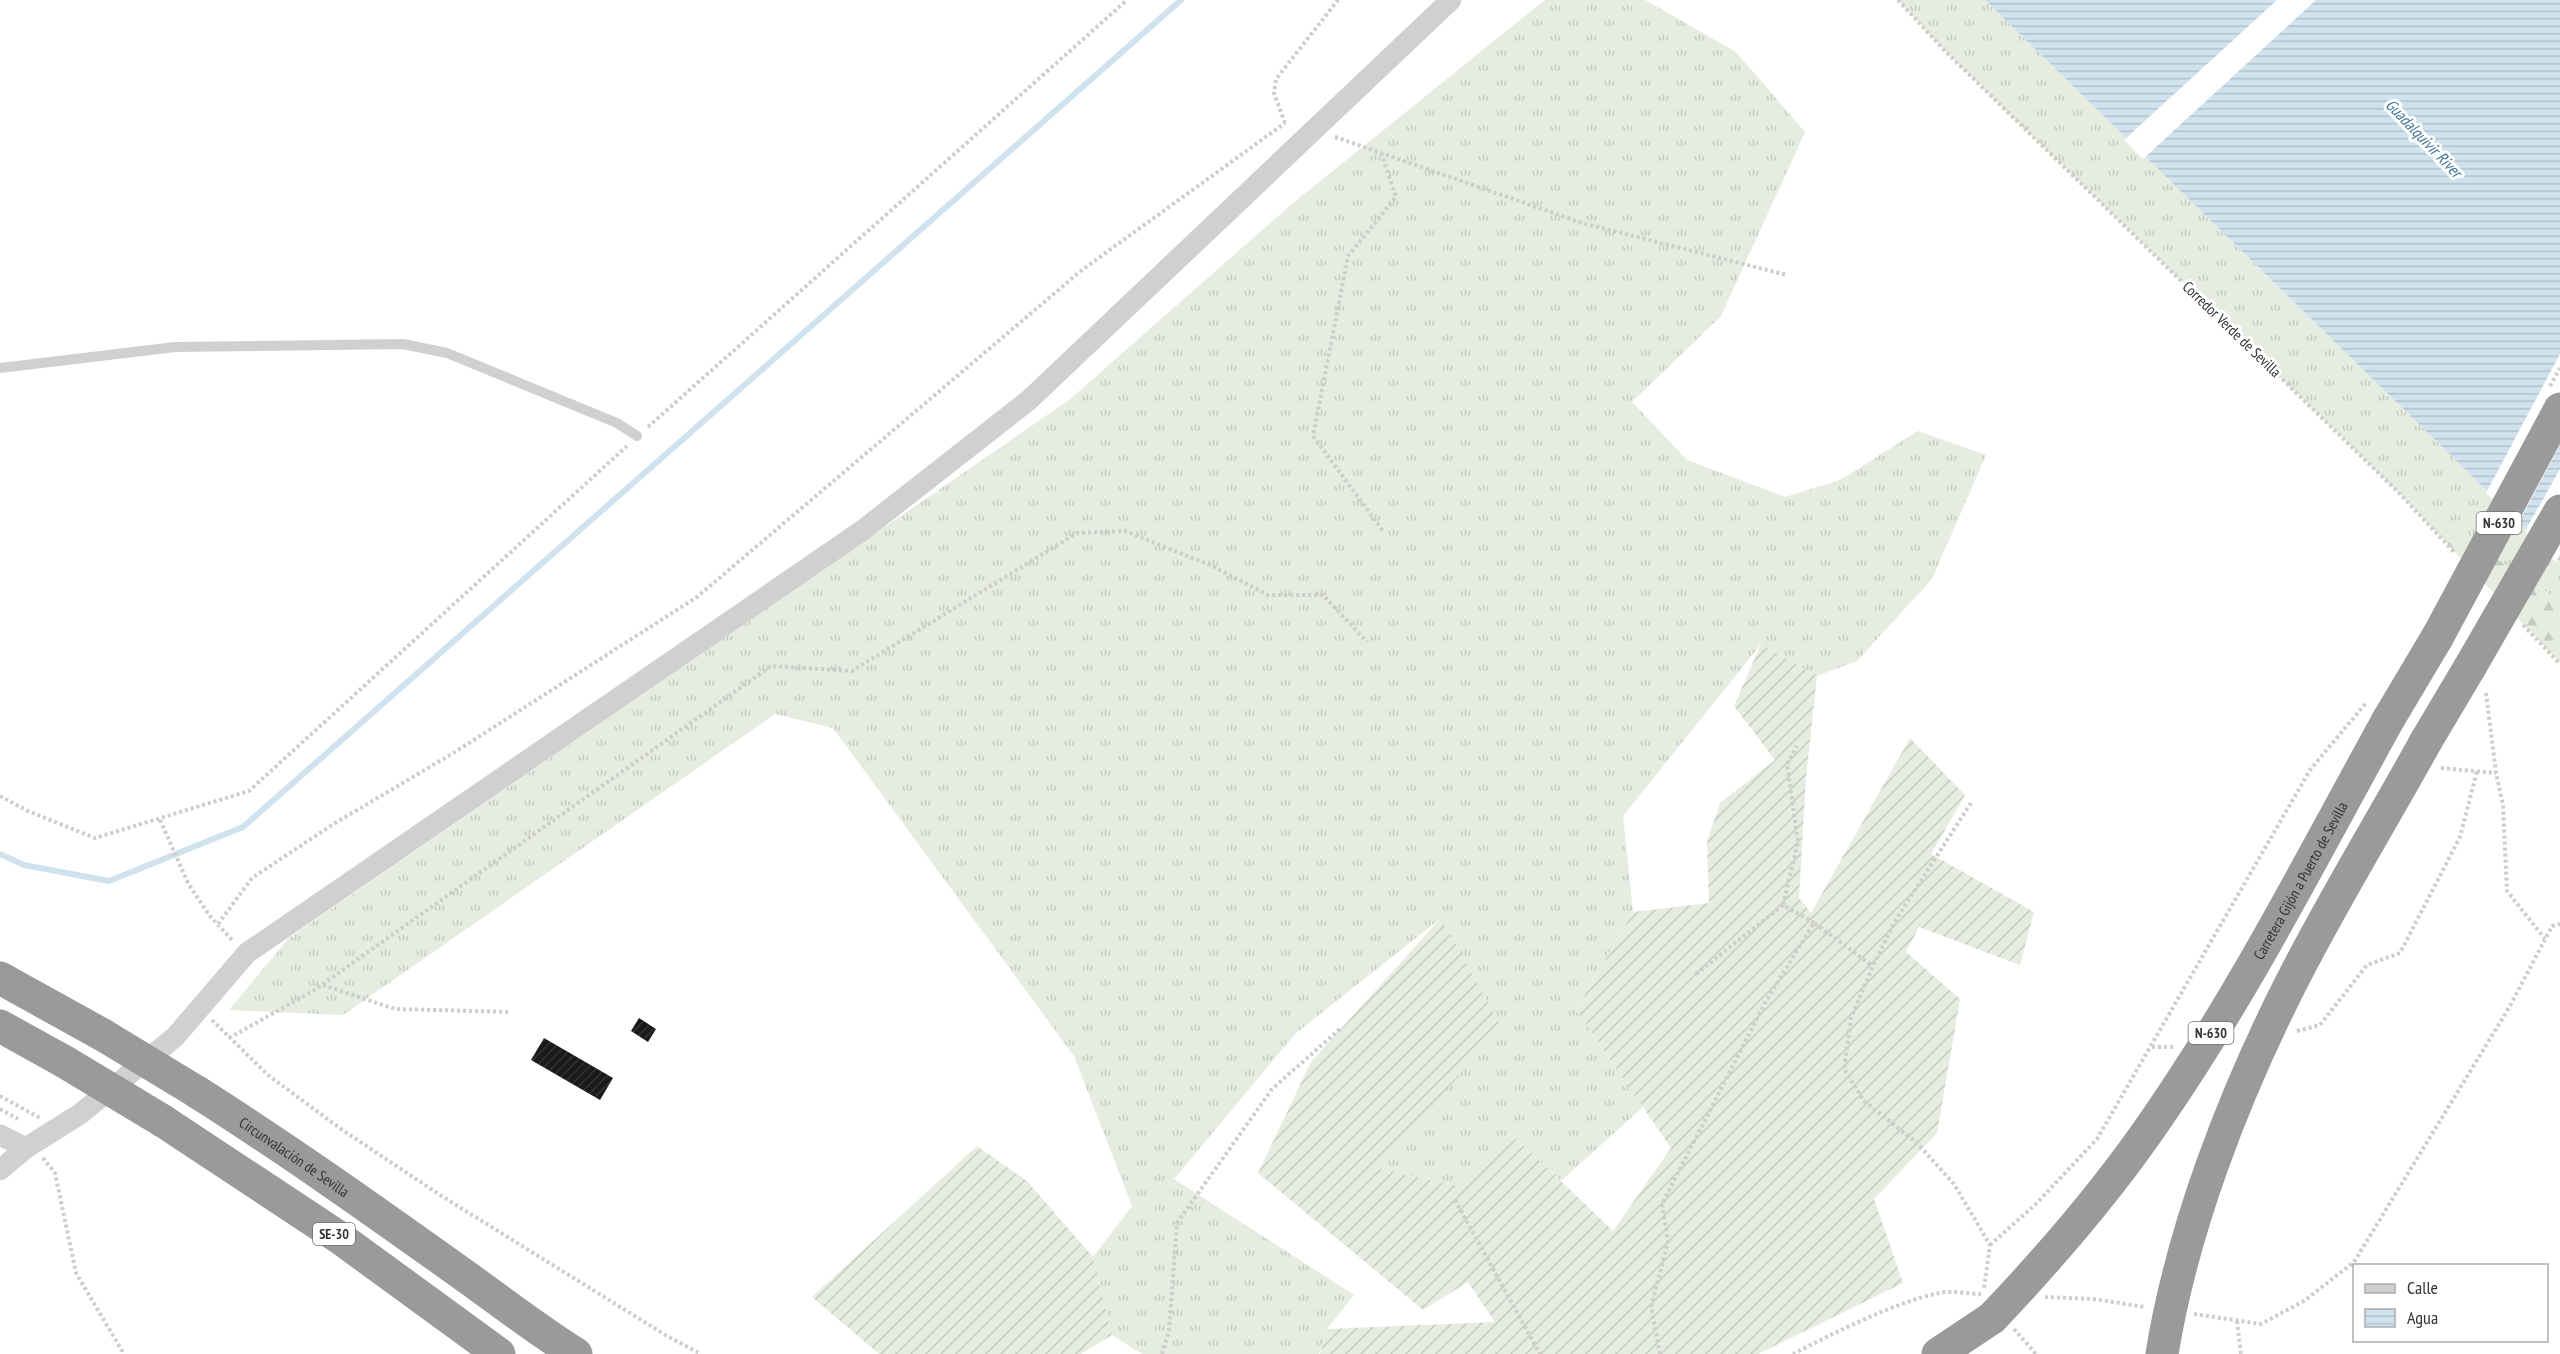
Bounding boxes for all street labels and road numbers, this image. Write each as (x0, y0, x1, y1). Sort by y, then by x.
street label: Corredor Verde de Sevilla (2179, 277, 2285, 381)
road number: N-630 (2476, 512, 2522, 534)
street label: Carretera Gijón a Puerto de Sevilla (2249, 798, 2351, 963)
road number: N-630 (2188, 1022, 2234, 1044)
street label: Circunvalación de Sevilla (236, 1112, 353, 1201)
road number: SE-30 (313, 1223, 355, 1245)

